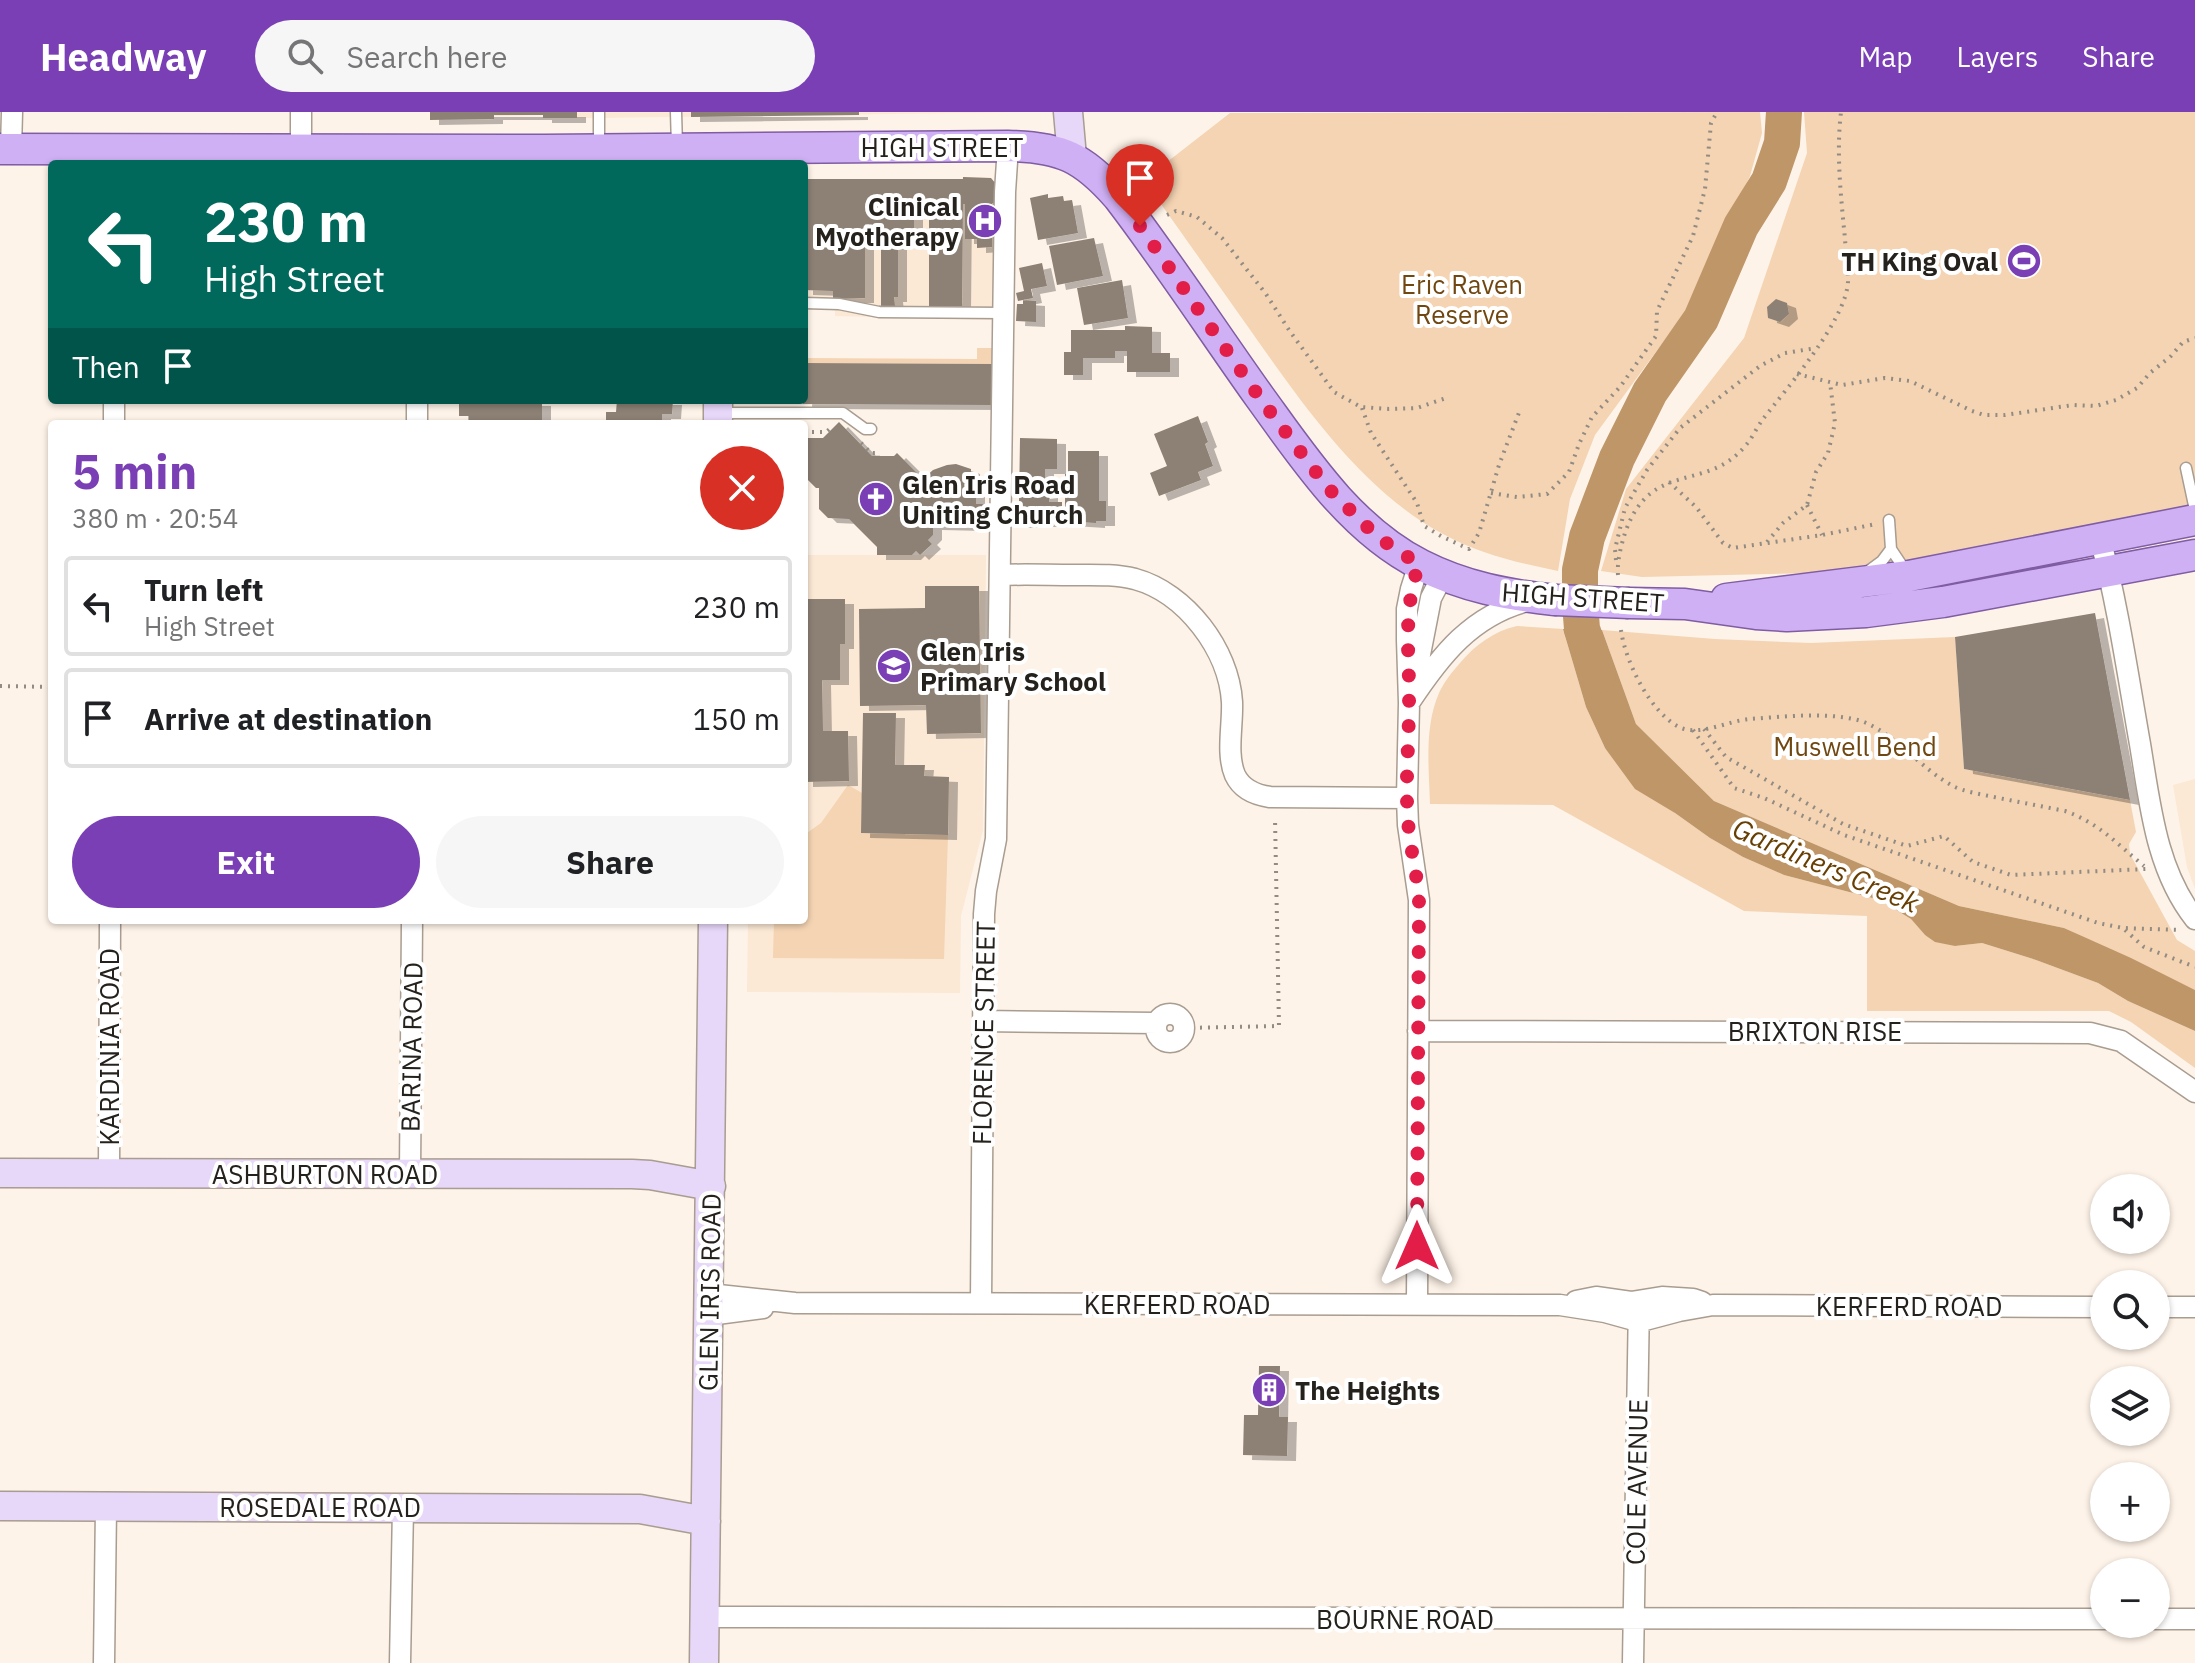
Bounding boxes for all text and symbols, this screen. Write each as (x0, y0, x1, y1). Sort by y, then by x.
search box (255, 20, 815, 92)
text: Headway (40, 32, 207, 81)
icon: search (283, 34, 327, 78)
text: Search here (347, 37, 507, 76)
text: Map (1858, 38, 1912, 75)
text: Layers (1956, 38, 2038, 75)
text: Share (2082, 38, 2155, 75)
street label: HIGH STREET (861, 130, 1024, 164)
pin (1106, 144, 1174, 226)
icon: arrive (1118, 156, 1162, 200)
text: 230 m (204, 185, 368, 257)
place label: Clinical Myotherapy (815, 189, 959, 253)
icon: left (72, 192, 176, 296)
hospital icon: Clinical Myotherapy (966, 202, 1004, 240)
sports icon: TH King Oval (2005, 242, 2043, 280)
place label: TH King Oval (1841, 244, 1998, 278)
text: High Street (204, 255, 385, 302)
park label: Eric Raven Reserve (1401, 267, 1523, 331)
icon: arrive (156, 344, 200, 388)
text: Then (72, 347, 140, 386)
text: 5 min (72, 440, 197, 502)
button: close (700, 446, 784, 530)
place label: Glen Iris Road Uniting Church (902, 467, 1084, 531)
church icon: Glen Iris Road Uniting Church (857, 480, 895, 518)
text: 380 m · 20:54 (72, 501, 238, 535)
text: Turn left (144, 570, 263, 609)
street label: HIGH STREET (1501, 574, 1666, 620)
icon: left (76, 584, 120, 628)
text: 230 m (693, 587, 780, 626)
text: High Street (144, 609, 275, 643)
place label: Glen Iris Primary School (920, 634, 1106, 698)
school or university icon: Glen Iris Primary School (875, 647, 913, 685)
icon: arrive (76, 696, 120, 740)
text: Arrive at destination (144, 699, 432, 738)
text: 150 m (693, 699, 780, 738)
park label: Muswell Bend (1773, 729, 1937, 763)
water label: Gardiners Creek (1727, 809, 1925, 921)
button: Exit (72, 816, 420, 908)
button: Share (436, 816, 784, 908)
street label: FLORENCE STREET (964, 920, 1002, 1145)
street label: KARDINIA ROAD (92, 948, 126, 1146)
street label: BARINA ROAD (393, 962, 429, 1132)
street label: BRIXTON RISE (1728, 1014, 1902, 1048)
street label: ASHBURTON ROAD (212, 1157, 438, 1191)
map controls (2090, 1174, 2170, 1638)
button: sound (2090, 1174, 2170, 1254)
street label: GLEN IRIS ROAD (690, 1193, 728, 1391)
position arrow (1375, 1204, 1459, 1288)
button: search (2090, 1270, 2170, 1350)
street label: KERFERD ROAD (1084, 1287, 1270, 1321)
street label: KERFERD ROAD (1816, 1289, 2002, 1323)
button: layers (2090, 1366, 2170, 1446)
building icon: The Heights (1250, 1371, 1288, 1409)
place label: The Heights (1295, 1373, 1440, 1407)
street label: COLE AVENUE (1618, 1399, 1654, 1565)
button: + (2090, 1462, 2170, 1542)
street label: ROSEDALE ROAD (219, 1490, 421, 1524)
button: − (2090, 1558, 2170, 1638)
street label: BOURNE ROAD (1316, 1602, 1494, 1636)

